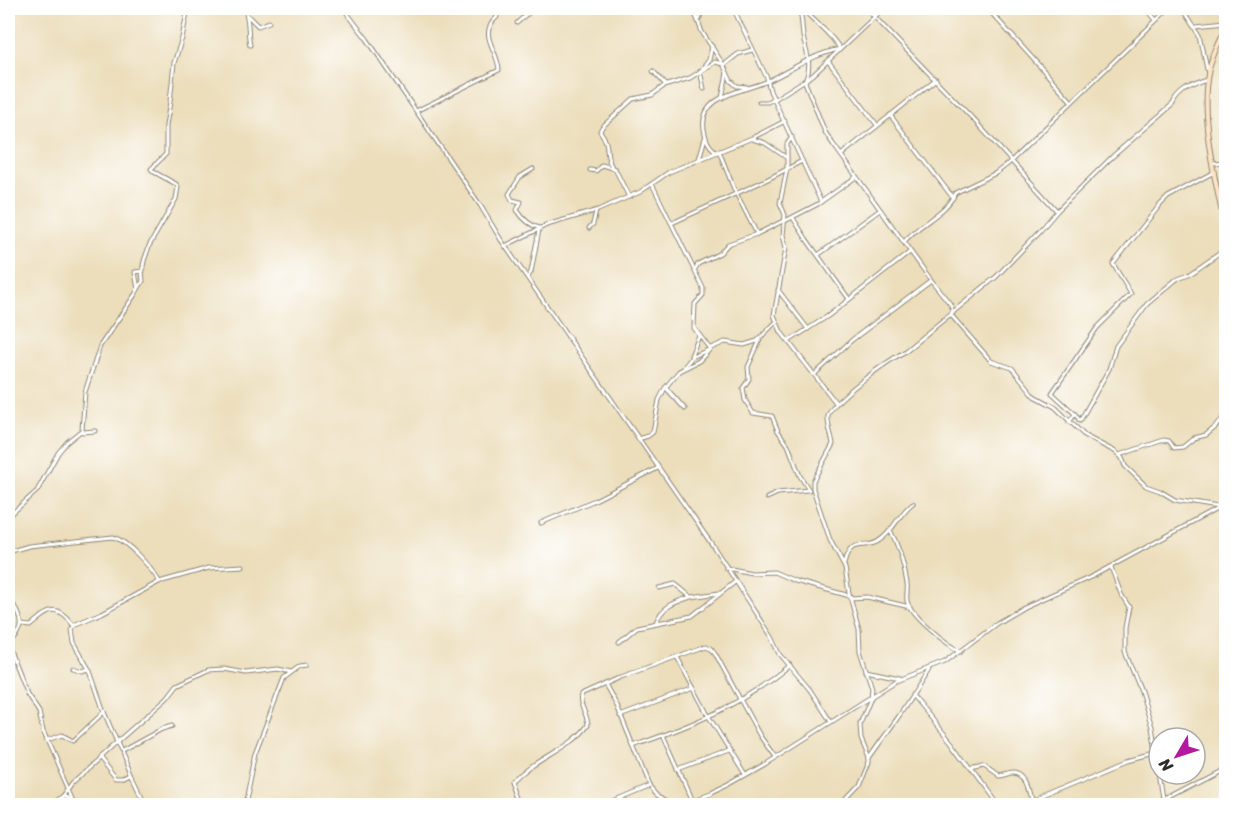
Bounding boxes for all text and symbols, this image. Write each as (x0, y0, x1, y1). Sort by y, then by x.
north arrow (1147, 726, 1207, 786)
text: N (1150, 751, 1181, 779)

